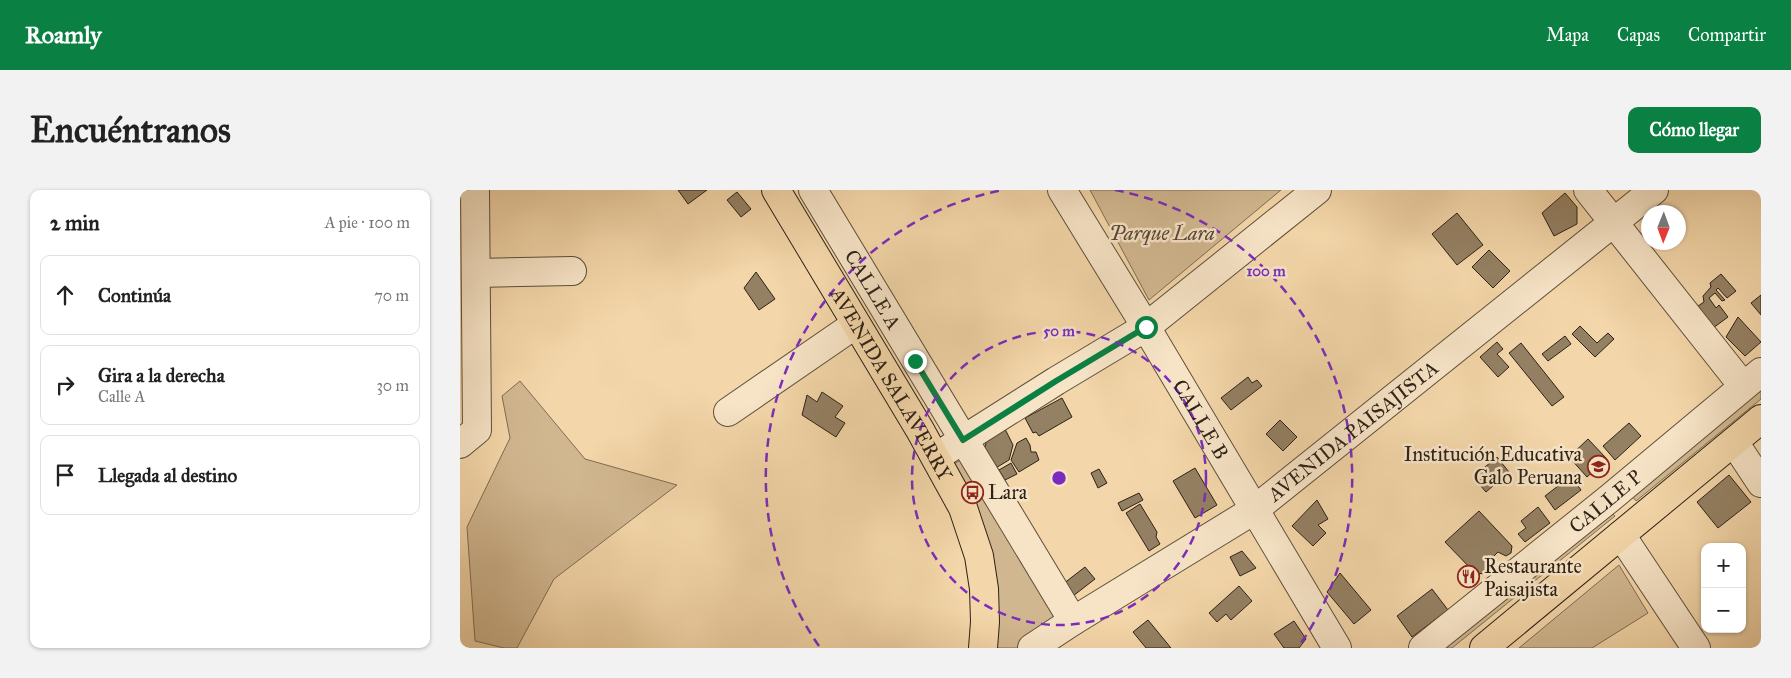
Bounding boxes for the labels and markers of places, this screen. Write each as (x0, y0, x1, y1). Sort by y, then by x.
place label: Institución Educativa Galo Peruana (1404, 442, 1583, 489)
school or university icon: Institución Educativa Galo Peruana (1586, 454, 1610, 478)
centre of rings (1050, 469, 1068, 487)
bus stop icon: Lara (960, 480, 984, 504)
place label: Lara (988, 480, 1028, 504)
place label: Restaurante Paisajista (1484, 554, 1582, 601)
restaurant icon: Restaurante Paisajista (1456, 565, 1480, 589)

